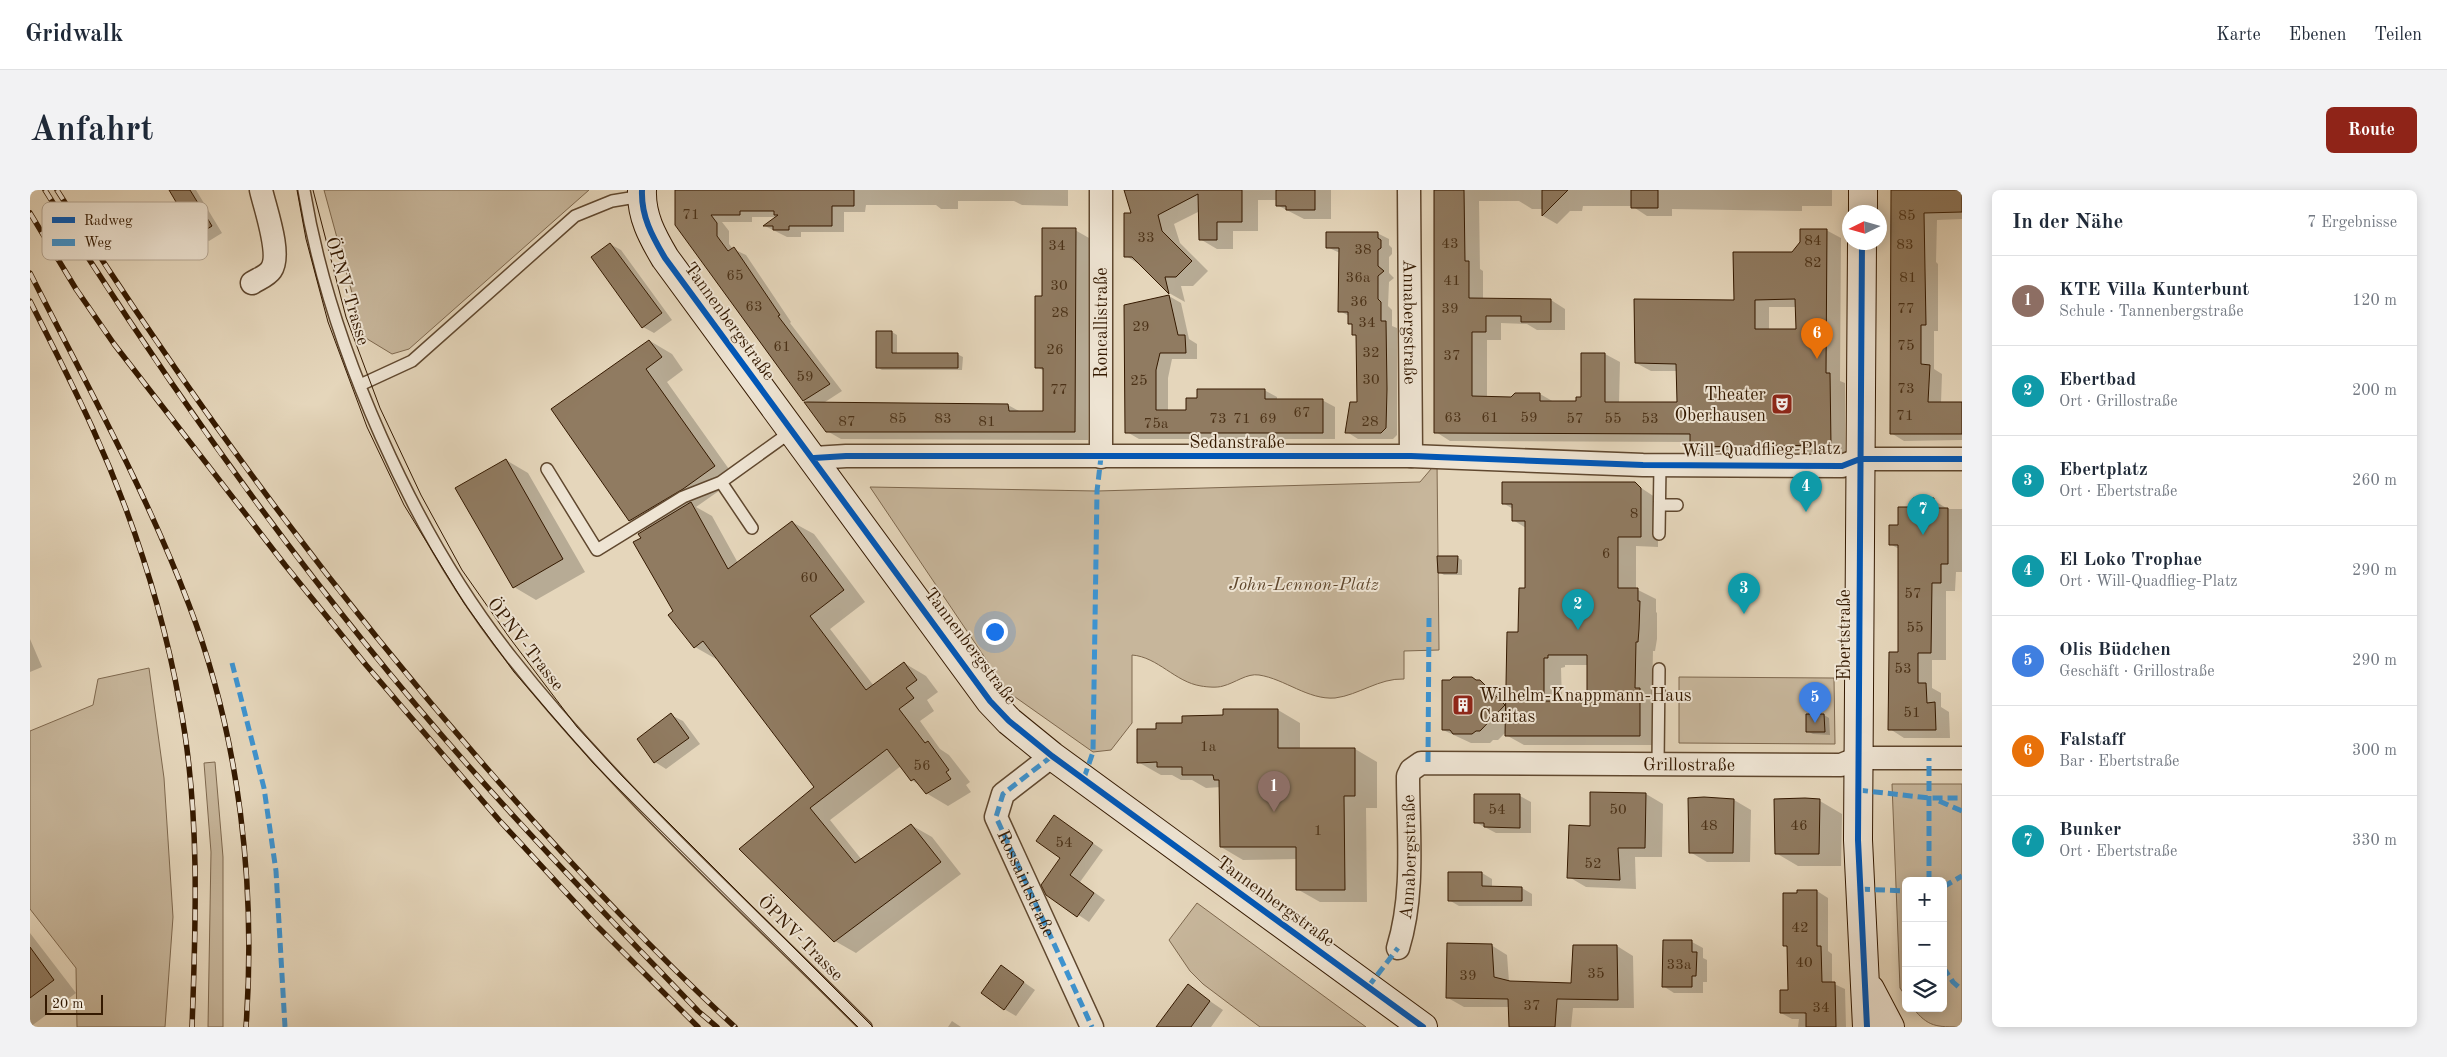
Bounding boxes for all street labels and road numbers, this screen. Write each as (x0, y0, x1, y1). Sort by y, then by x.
street label: ÖPNV-Trasse (322, 234, 376, 348)
street label: Tannenbergstraße (680, 259, 778, 384)
street label: Annabergstraße (1400, 259, 1418, 385)
street label: Roncallistraße (1093, 268, 1111, 379)
street label: Sedanstraße (1189, 434, 1285, 452)
street label: Will-Quadflieg-Platz (1681, 440, 1841, 460)
street label: Tannenbergstraße (921, 585, 1020, 708)
street label: Ebertstraße (1836, 589, 1854, 681)
street label: ÖPNV-Trasse (484, 592, 570, 694)
street label: Grillostraße (1643, 756, 1735, 774)
street label: Annabergstraße (1397, 794, 1419, 921)
street label: Rossaintstraße (993, 828, 1058, 940)
street label: Tannenbergstraße (1213, 853, 1338, 951)
street label: ÖPNV-Trasse (754, 890, 849, 985)

